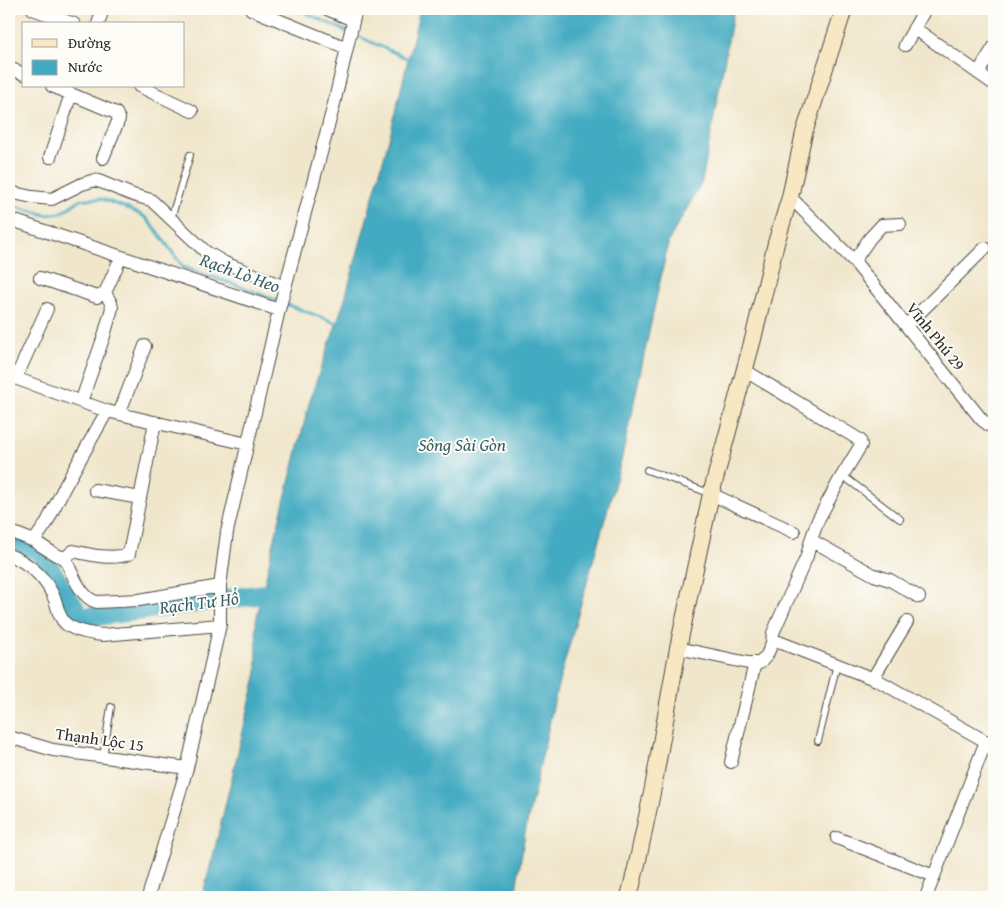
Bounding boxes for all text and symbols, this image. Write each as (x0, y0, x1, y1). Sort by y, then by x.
legend (22, 22, 185, 88)
text: Đường (68, 32, 111, 53)
text: Nước (68, 56, 103, 77)
water label: Rạch Lò Heo (195, 245, 284, 300)
street label: Vĩnh Phú 29 (901, 297, 971, 375)
water label: Sông Sài Gòn (418, 431, 506, 458)
water label: Rạch Tư Hổ (157, 584, 240, 621)
street label: Thạnh Lộc 15 (54, 721, 146, 757)

